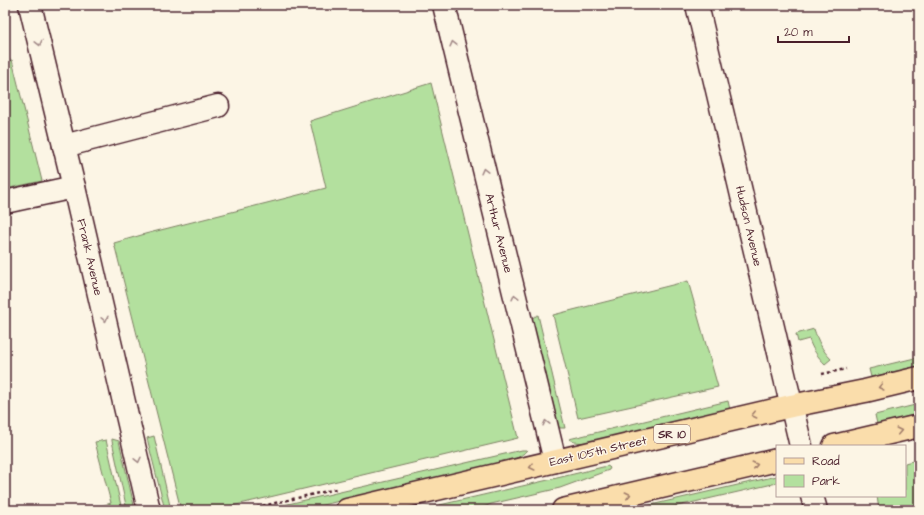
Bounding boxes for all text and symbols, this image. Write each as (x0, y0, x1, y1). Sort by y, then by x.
scale bar (778, 18, 849, 44)
text: 20 m (784, 24, 813, 41)
one-way arrow (35, 40, 43, 46)
one-way arrow (450, 41, 458, 47)
one-way arrow (480, 167, 489, 174)
street label: Hudson Avenue (731, 184, 766, 269)
street label: Arthur Avenue (480, 191, 517, 275)
street label: Frank Avenue (72, 217, 107, 298)
one-way arrow (511, 294, 519, 300)
one-way arrow (100, 316, 108, 322)
one-way arrow (878, 382, 885, 391)
one-way arrow (751, 410, 757, 418)
one-way arrow (542, 420, 550, 426)
road number: SR 10 (654, 425, 690, 443)
one-way arrow (896, 427, 902, 435)
street label: East 105th Street (548, 432, 648, 471)
legend (776, 445, 906, 497)
text: Road (812, 453, 840, 470)
one-way arrow (133, 457, 141, 463)
one-way arrow (751, 461, 758, 470)
one-way arrow (529, 462, 535, 470)
text: Park (812, 473, 840, 490)
one-way arrow (625, 491, 631, 499)

